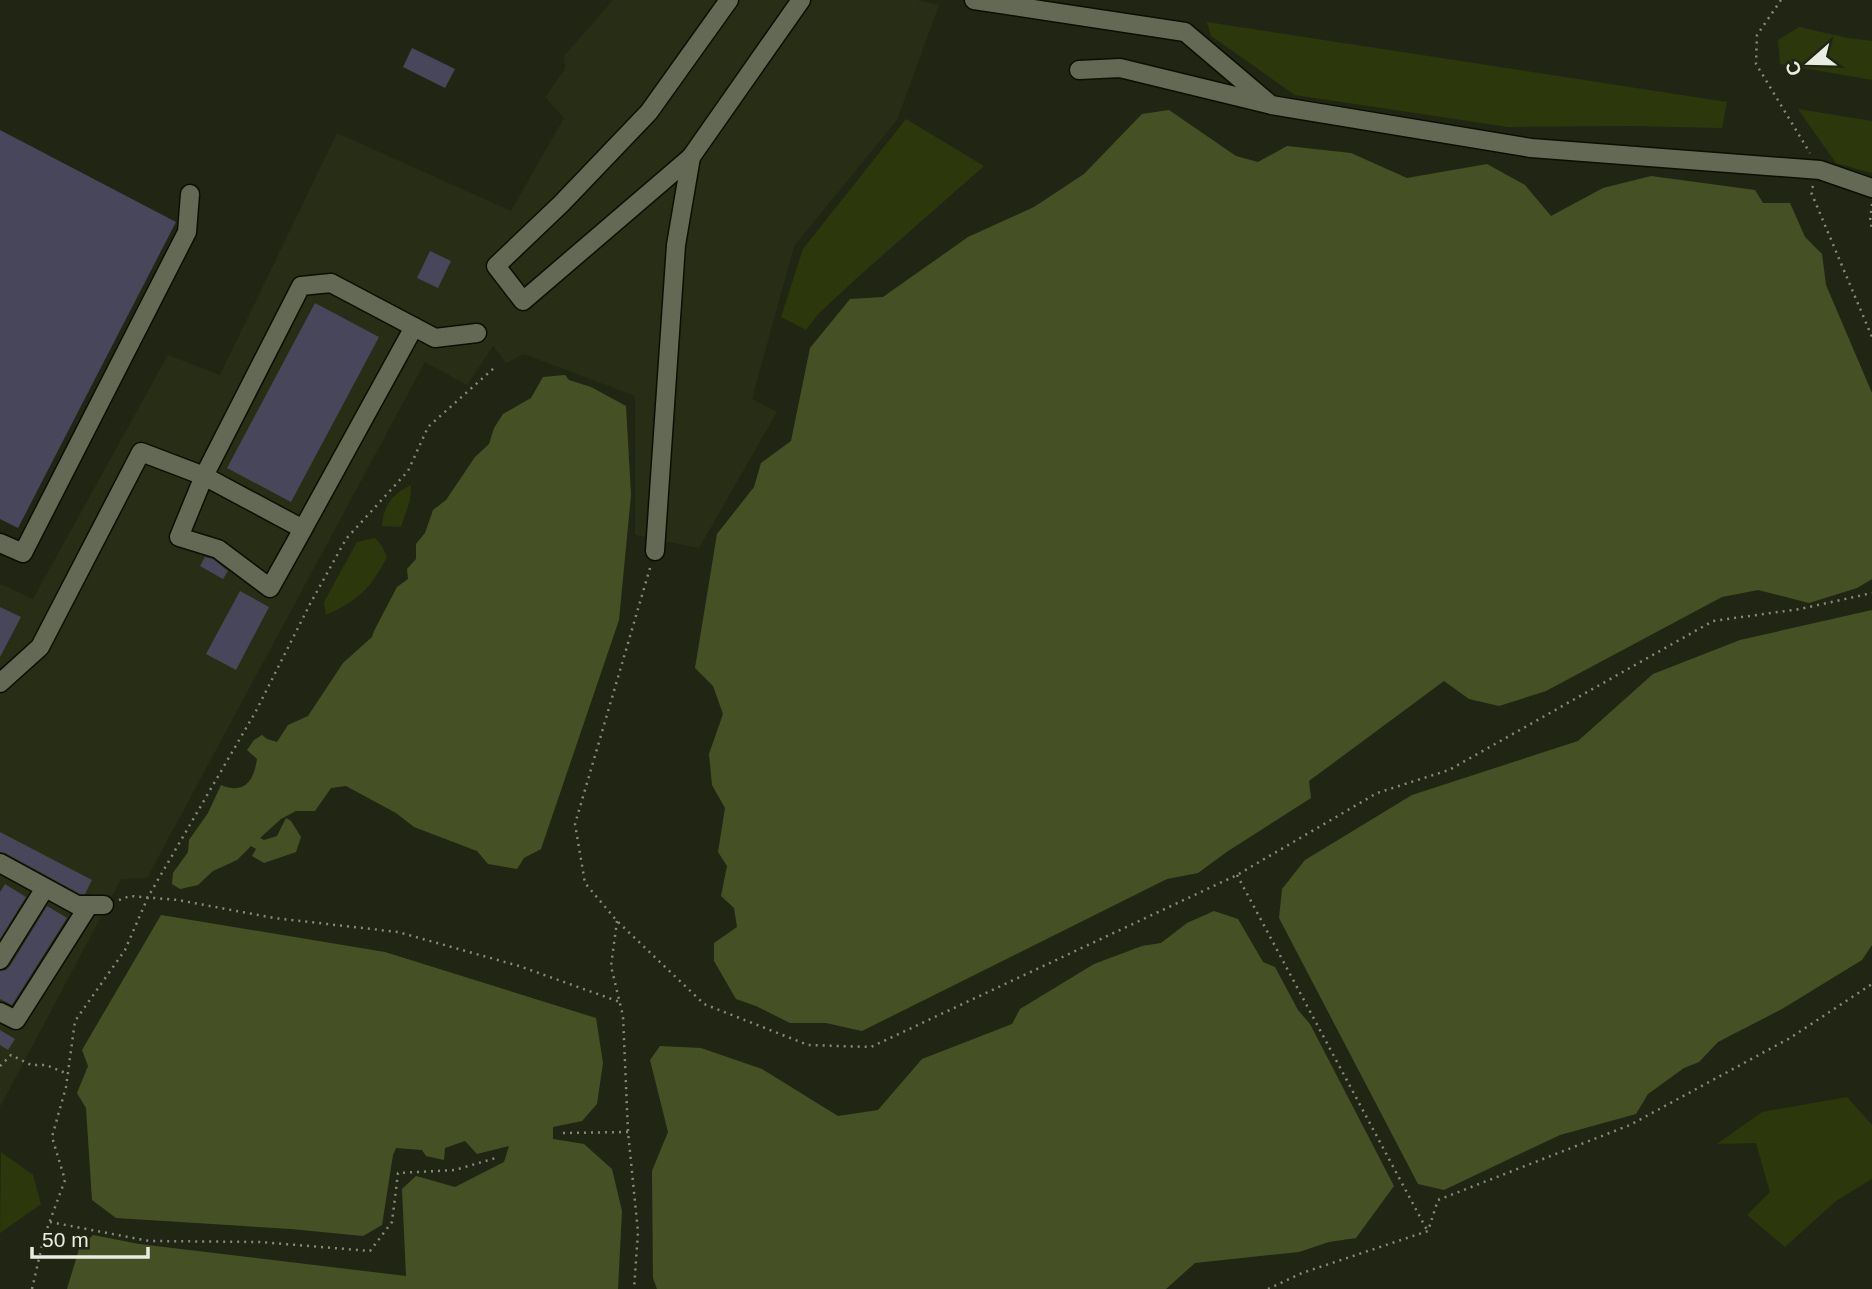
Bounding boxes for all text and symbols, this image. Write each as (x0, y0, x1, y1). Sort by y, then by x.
north arrow (1774, 28, 1844, 98)
text: С (1781, 58, 1806, 79)
scale bar (32, 1216, 147, 1260)
text: 50 m (42, 1228, 89, 1251)

